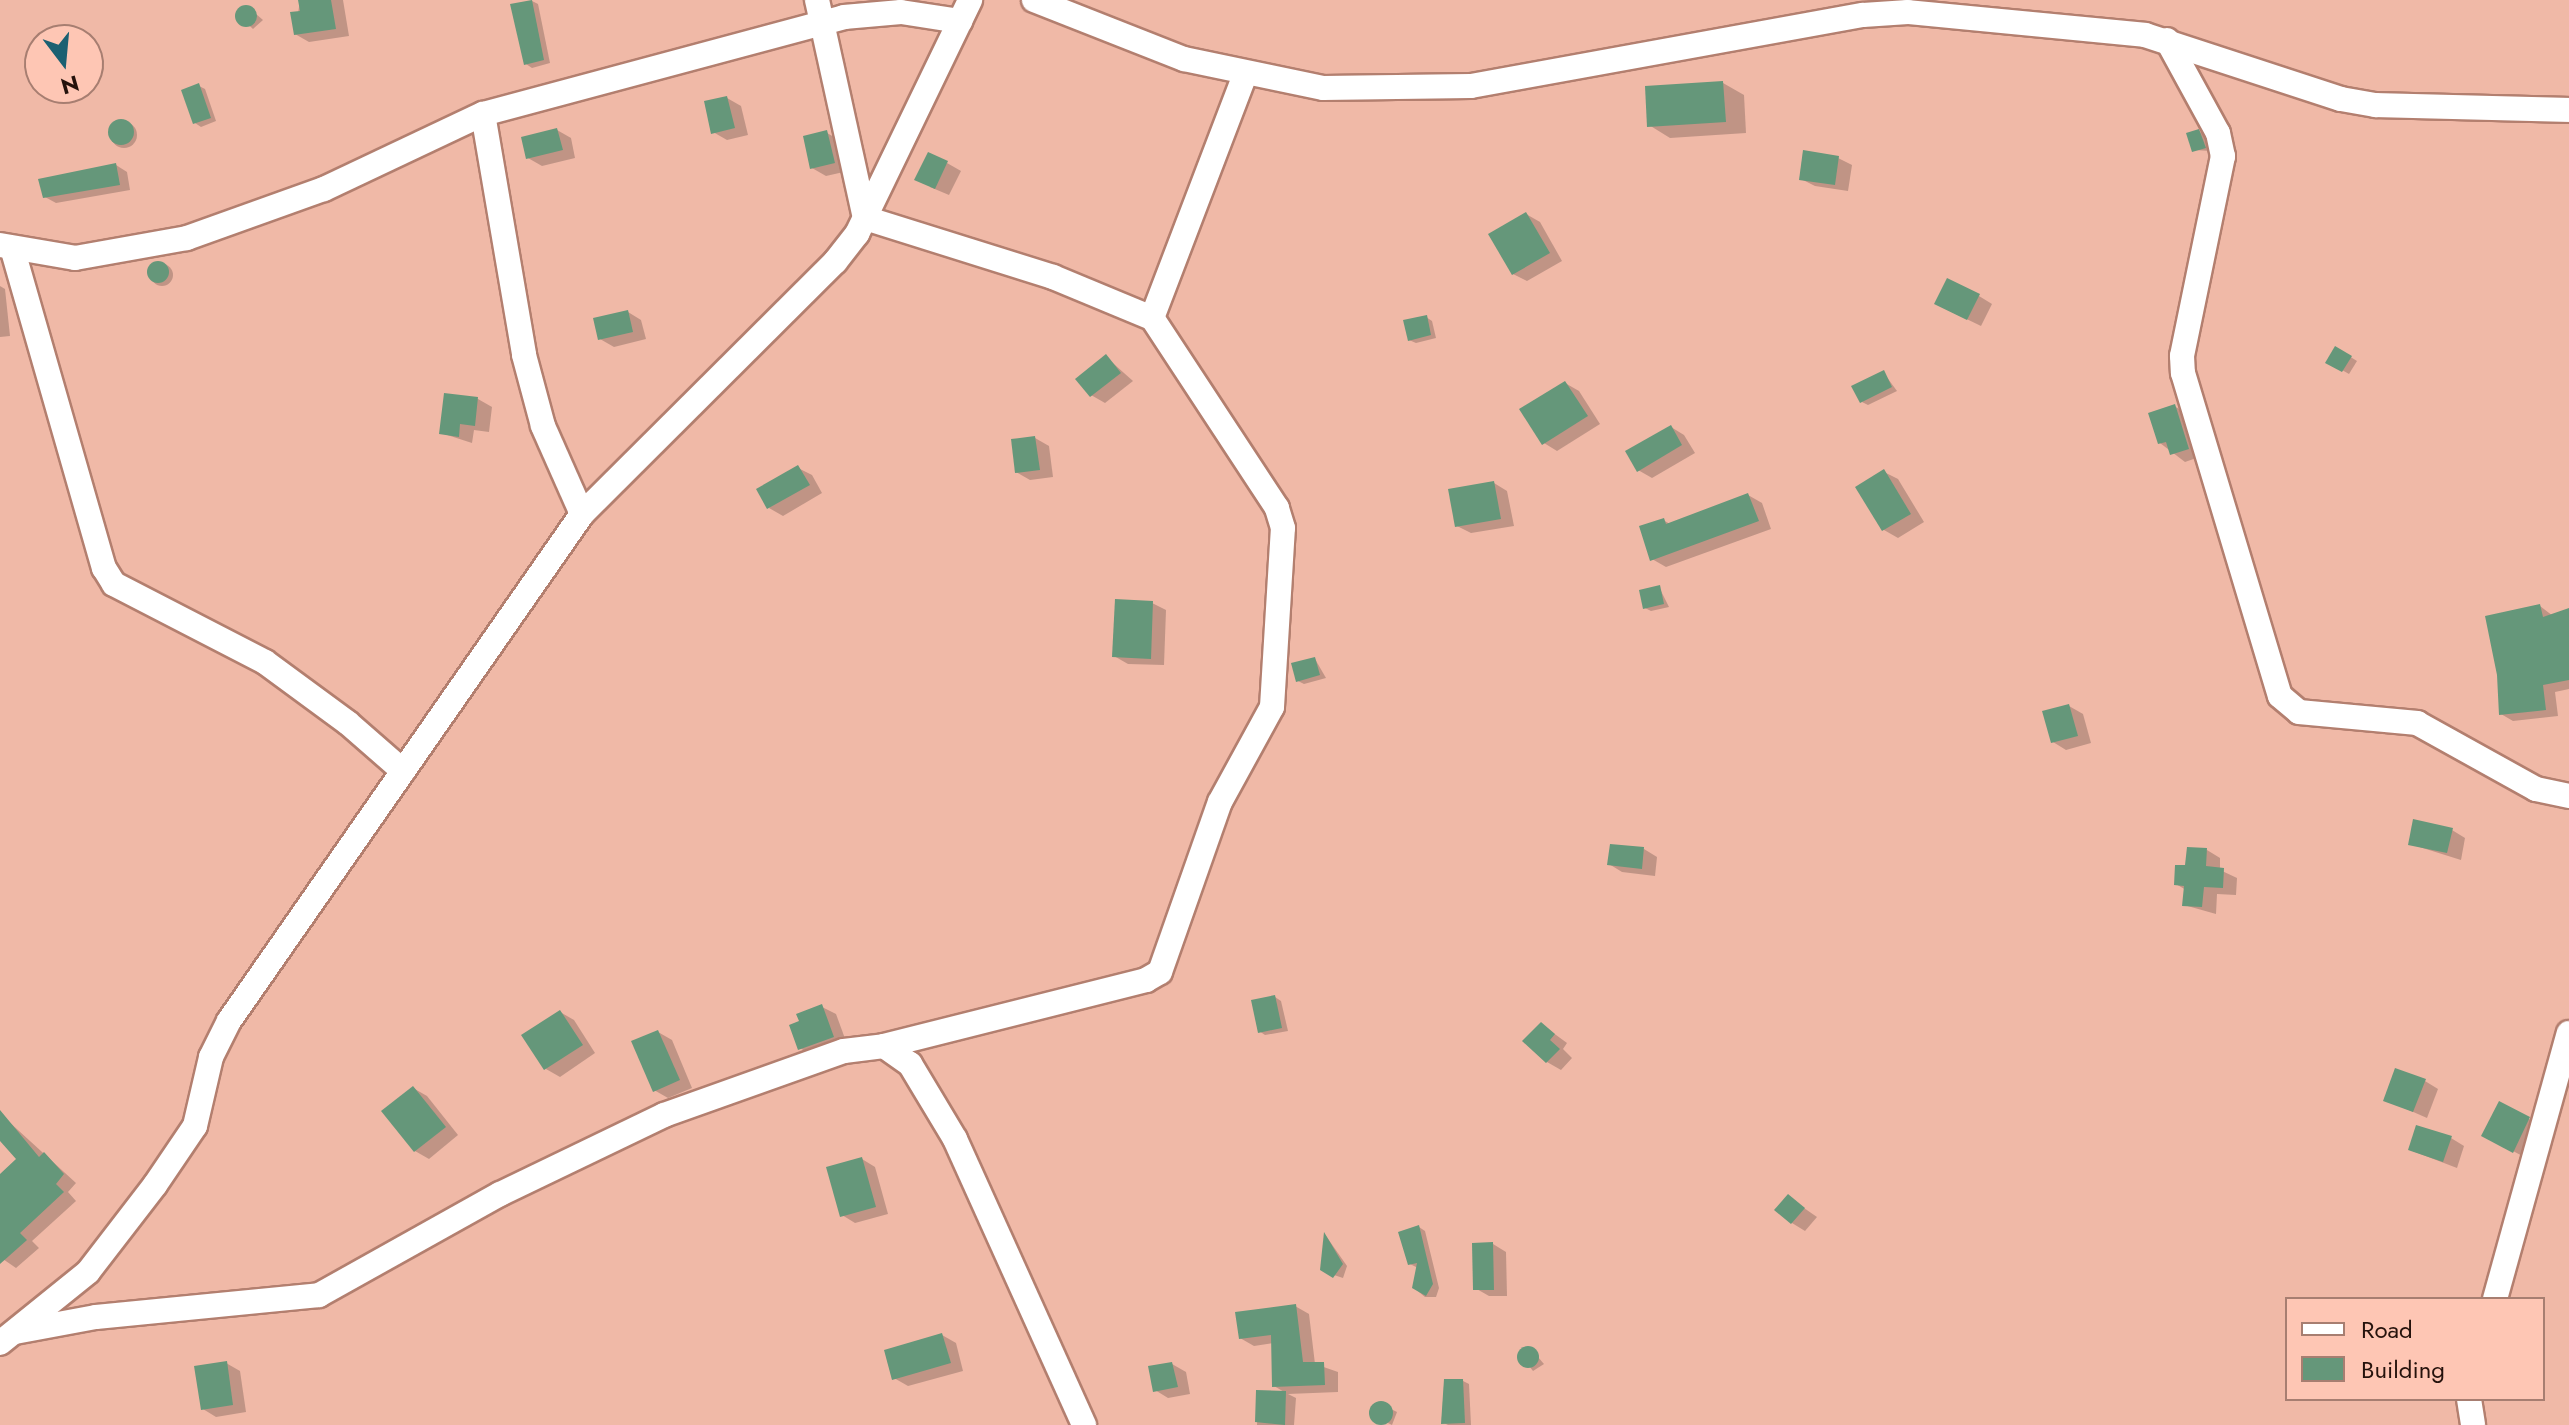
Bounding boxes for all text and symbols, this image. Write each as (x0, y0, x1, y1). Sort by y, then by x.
north arrow (24, 24, 104, 104)
text: N (57, 67, 83, 103)
legend (2285, 1297, 2545, 1401)
text: Road (2361, 1312, 2413, 1347)
text: Building (2361, 1352, 2445, 1387)

